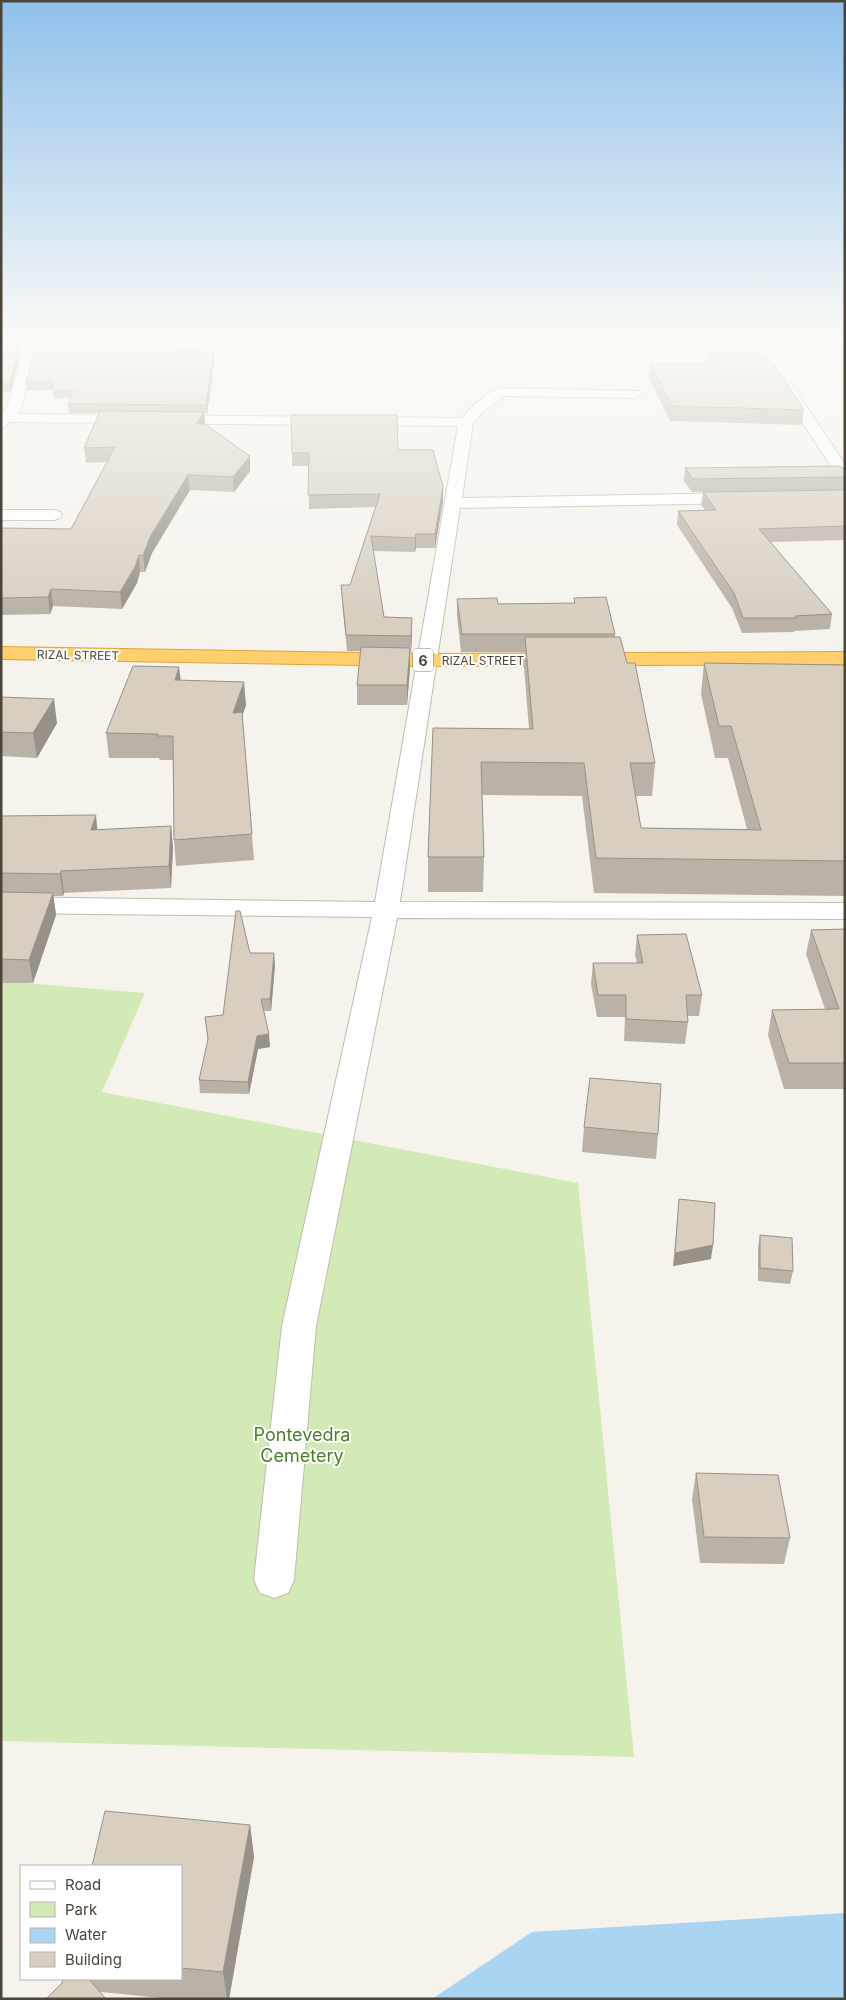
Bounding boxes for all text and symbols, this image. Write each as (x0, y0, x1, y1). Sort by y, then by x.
street label: RIZAL STREET (37, 647, 120, 663)
road number: 6 (413, 648, 433, 672)
street label: RIZAL STREET (442, 653, 524, 668)
park label: Pontevedra Cemetery (254, 1424, 350, 1466)
legend (20, 1865, 182, 1980)
text: Road (65, 1875, 101, 1894)
text: Park (65, 1900, 98, 1919)
text: Water (65, 1925, 107, 1944)
text: Building (65, 1950, 122, 1969)

